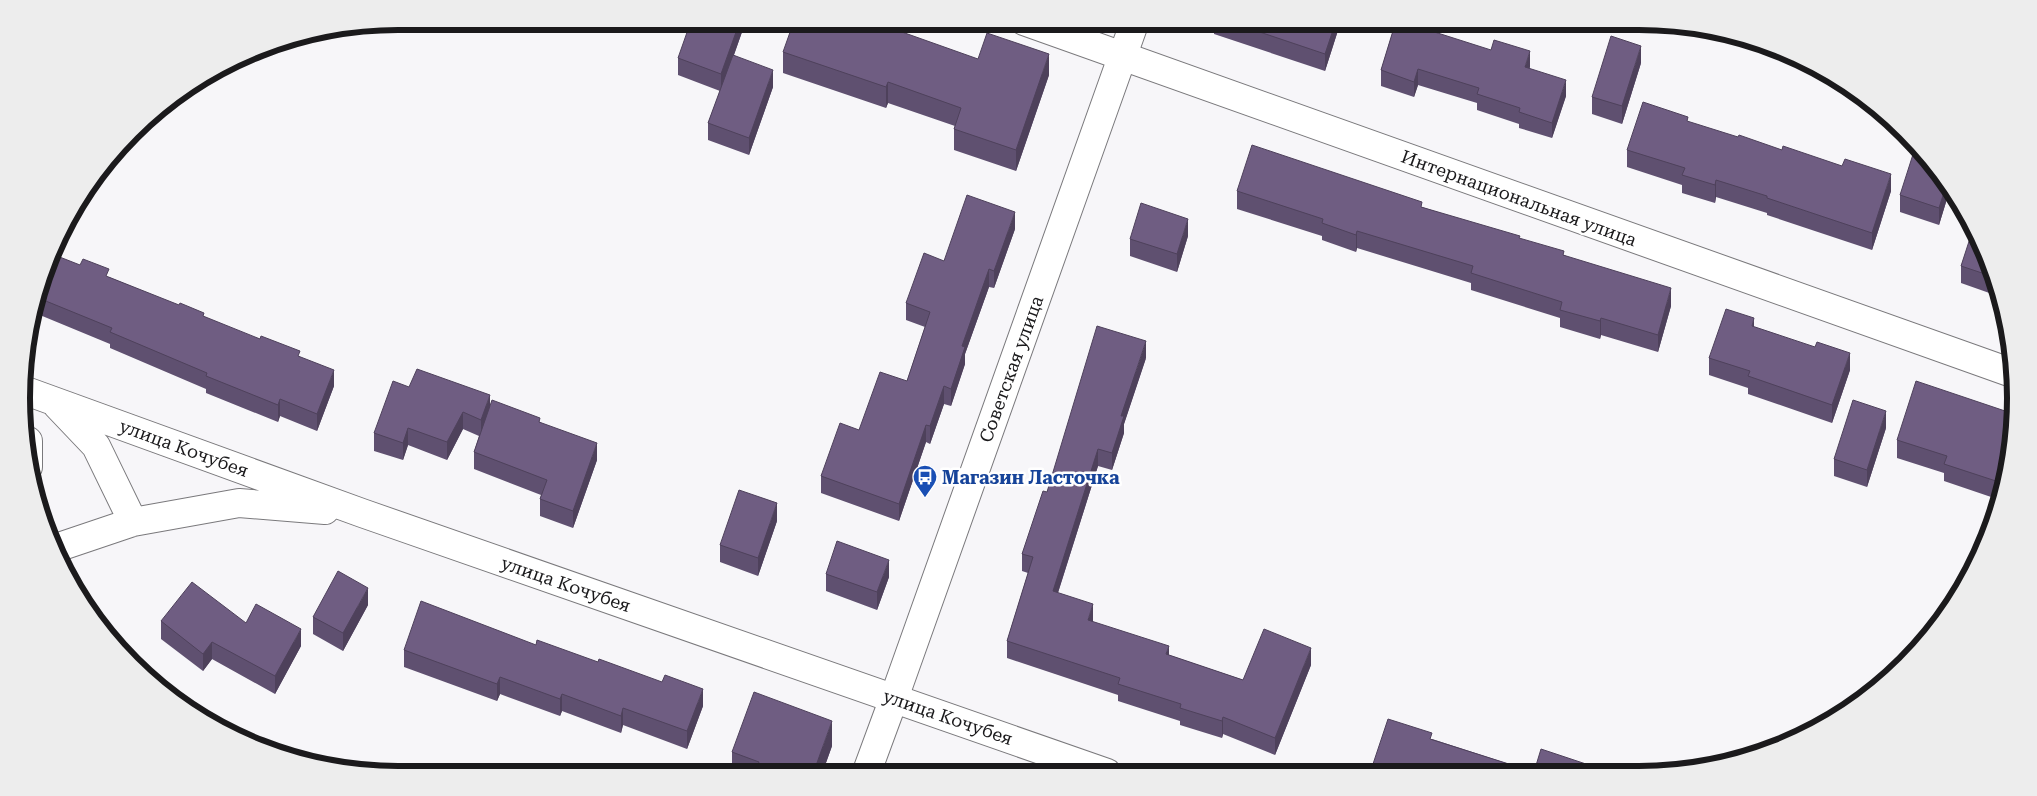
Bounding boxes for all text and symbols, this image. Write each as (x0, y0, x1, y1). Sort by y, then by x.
street label: Интернациональная улица (1398, 146, 1640, 251)
street label: Советская улица (975, 293, 1047, 445)
street label: улица Кочубея (117, 415, 251, 481)
bus stop icon: Магазин Ласточка (912, 464, 938, 498)
place label: Магазин Ласточка (942, 467, 1120, 488)
street label: улица Кочубея (498, 552, 634, 616)
street label: улица Кочубея (880, 685, 1016, 749)

